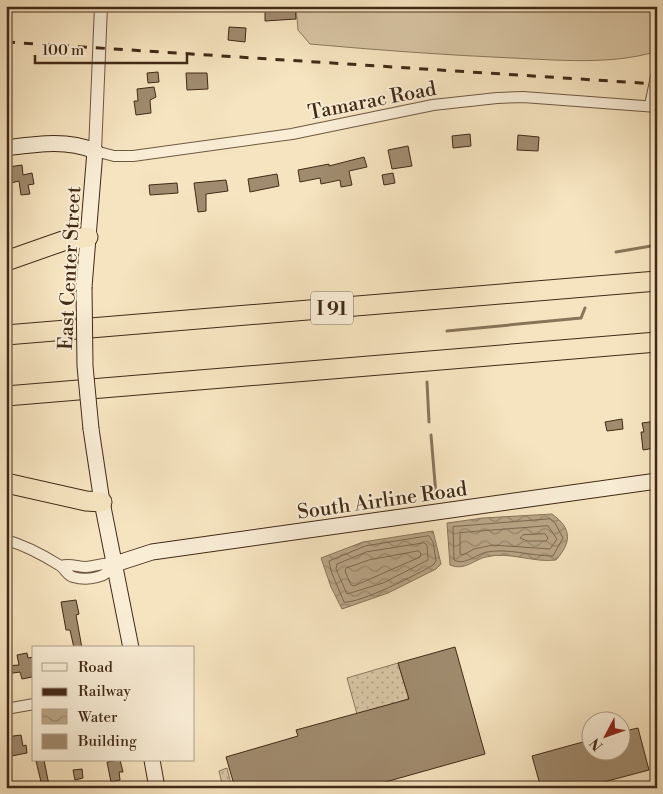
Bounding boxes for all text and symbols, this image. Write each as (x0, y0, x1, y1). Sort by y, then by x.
scale bar (35, 32, 188, 64)
text: 100 m (42, 41, 84, 60)
street label: Tamarac Road (306, 77, 439, 126)
street label: East Center Street (54, 186, 87, 351)
road number: I 91 (311, 292, 353, 324)
street label: South Airline Road (296, 477, 469, 526)
legend (32, 646, 195, 762)
text: Road (78, 658, 113, 677)
text: Railway (78, 682, 132, 701)
text: Water (77, 708, 118, 727)
north arrow (580, 712, 630, 762)
text: Building (77, 732, 137, 751)
text: N (587, 734, 607, 754)

